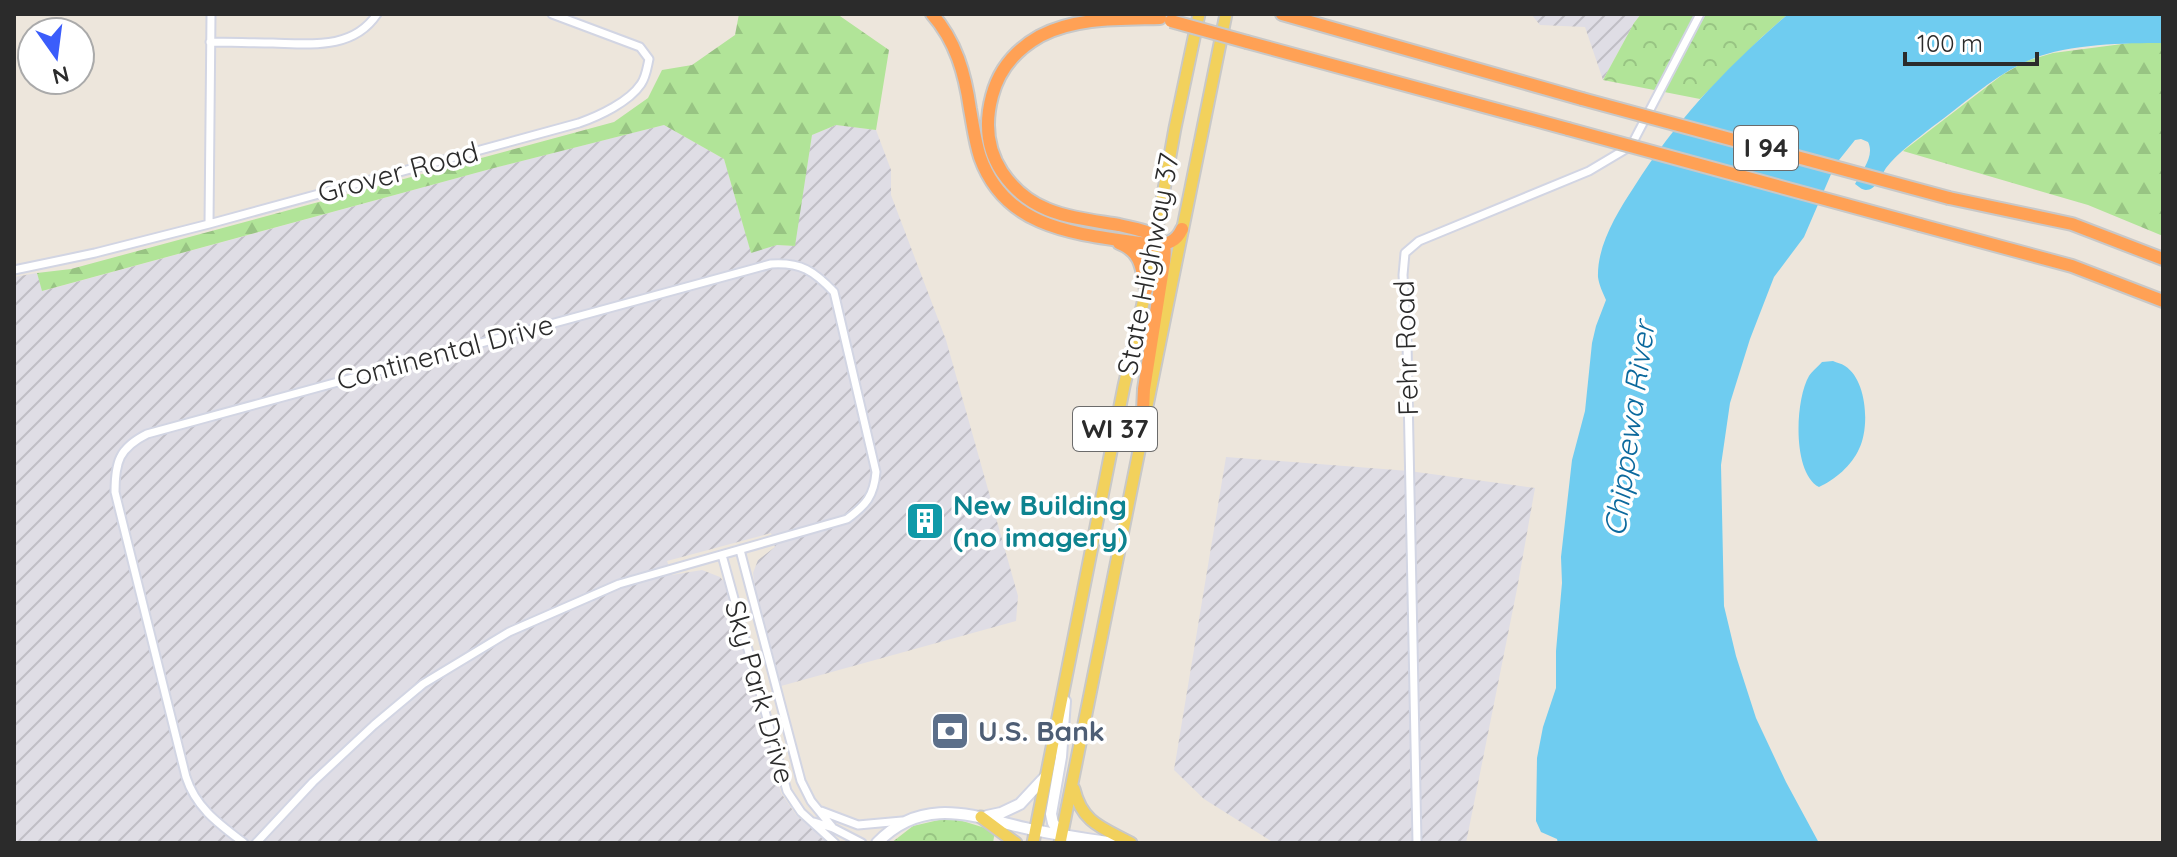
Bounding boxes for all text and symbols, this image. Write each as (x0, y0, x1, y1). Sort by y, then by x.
north arrow (16, 16, 96, 96)
scale bar (1905, 16, 2037, 66)
text: 100 m (1917, 28, 1983, 58)
text: N (50, 60, 72, 91)
road number: I 94 (1734, 126, 1798, 170)
street label: Grover Road (314, 133, 482, 210)
street label: State Highway 37 (1109, 150, 1186, 378)
street label: Fehr Road (1386, 280, 1425, 416)
street label: Continental Drive (333, 306, 557, 397)
water label: Chippewa River (1595, 316, 1663, 539)
road number: WI 37 (1073, 407, 1157, 451)
place label: New Building (no imagery) (953, 487, 1127, 554)
building icon: New Building (no imagery) (904, 500, 946, 542)
street label: Sky Park Drive (718, 596, 803, 787)
bank icon: U.S. Bank (929, 710, 971, 752)
place label: U.S. Bank (978, 713, 1105, 748)

